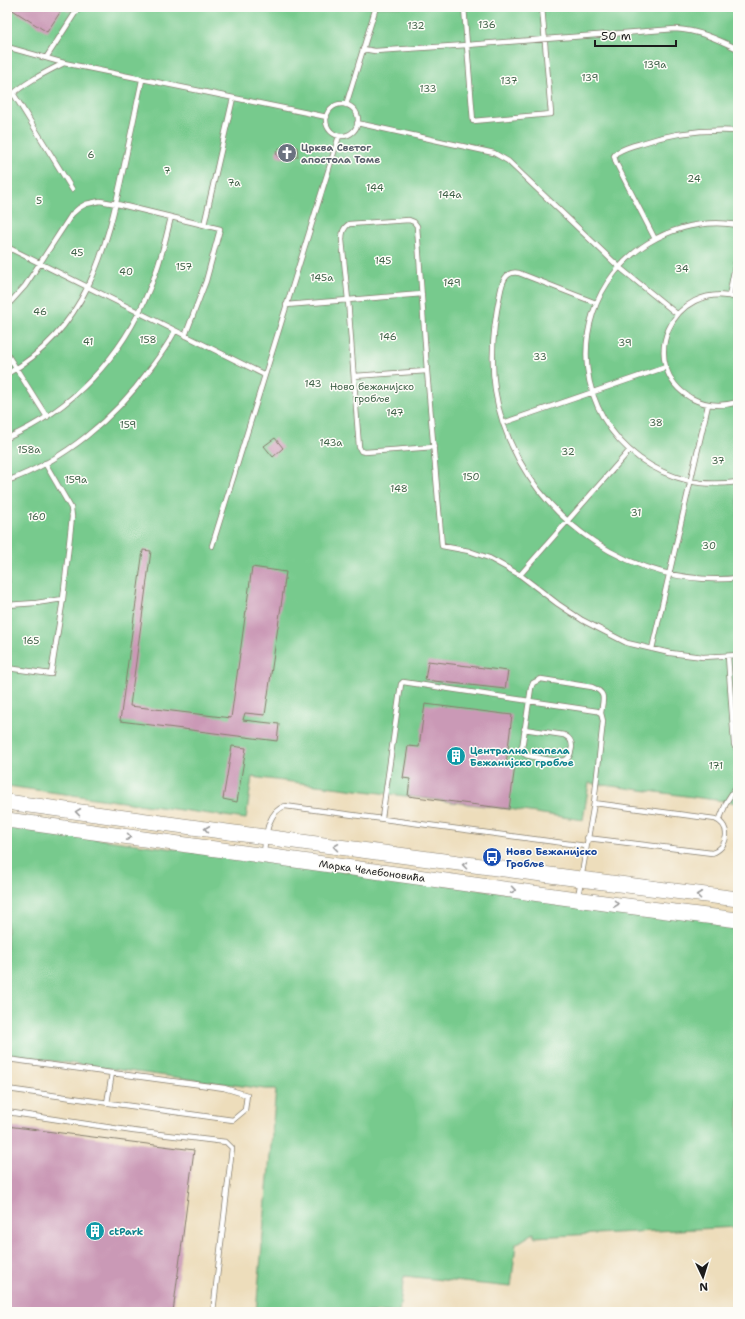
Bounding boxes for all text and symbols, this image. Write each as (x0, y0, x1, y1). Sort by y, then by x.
park label: 136 (478, 18, 496, 31)
park label: 132 (407, 19, 425, 32)
scale bar (595, 22, 676, 48)
text: 50 m (601, 28, 631, 44)
park label: 139a (643, 58, 667, 71)
park label: 139 (581, 71, 599, 84)
park label: 137 (501, 74, 517, 87)
park label: 133 (419, 82, 437, 95)
place label: Црква Светог апостола Томе (301, 141, 380, 166)
church icon: Црква Светог апостола Томе (276, 142, 298, 164)
park label: 6 (88, 148, 95, 161)
park label: 7 (164, 164, 171, 177)
park label: 24 (687, 172, 701, 185)
park label: 7a (228, 176, 241, 189)
park label: 144 (366, 181, 384, 194)
park label: 144a (438, 188, 463, 201)
park label: 5 (36, 194, 42, 207)
park label: 45 (71, 246, 83, 259)
park label: 145 (375, 254, 391, 267)
park label: 157 (176, 260, 192, 273)
park label: 34 (675, 262, 689, 275)
park label: 40 (119, 265, 133, 278)
park label: 145a (311, 271, 334, 284)
park label: 149 (443, 276, 461, 289)
park label: 46 (33, 305, 47, 318)
park label: 146 (379, 330, 397, 343)
park label: 158 (140, 333, 156, 346)
park label: 41 (83, 335, 93, 348)
park label: 39 (618, 336, 632, 349)
park label: 33 (533, 350, 547, 363)
park label: 143 (304, 377, 322, 390)
park label: Ново бежанијско гробље (330, 380, 414, 405)
park label: 147 (386, 406, 404, 419)
park label: 38 (649, 416, 663, 429)
park label: 159 (120, 418, 136, 431)
park label: 143a (319, 436, 343, 449)
park label: 158a (18, 443, 41, 456)
park label: 32 (561, 445, 575, 458)
park label: 37 (711, 454, 725, 467)
park label: 150 (462, 470, 480, 483)
park label: 159a (65, 473, 88, 486)
park label: 148 (390, 482, 408, 495)
park label: 31 (631, 506, 641, 519)
park label: 160 (28, 510, 46, 523)
park label: 30 (702, 539, 716, 552)
park label: 165 (23, 634, 39, 647)
place label: Централна капела Бежанијско гробље (470, 744, 574, 769)
building icon: Централна капела Бежанијско гробље (445, 745, 467, 767)
park label: 171 (709, 759, 723, 772)
one-way arrow (75, 808, 82, 817)
one-way arrow (204, 825, 210, 834)
one-way arrow (126, 832, 132, 841)
one-way arrow (333, 843, 339, 852)
place label: Ново Бежанијско Гробље (506, 845, 598, 870)
bus stop icon: Ново Бежанијско Гробље (481, 846, 503, 868)
street label: Марка Челебоновића (318, 857, 427, 885)
one-way arrow (462, 861, 468, 870)
one-way arrow (510, 885, 516, 894)
one-way arrow (696, 890, 702, 899)
one-way arrow (613, 900, 619, 909)
building icon: ctPark (84, 1220, 106, 1242)
place label: ctPark (109, 1225, 144, 1238)
north arrow (683, 1257, 723, 1297)
text: N (699, 1279, 709, 1294)

